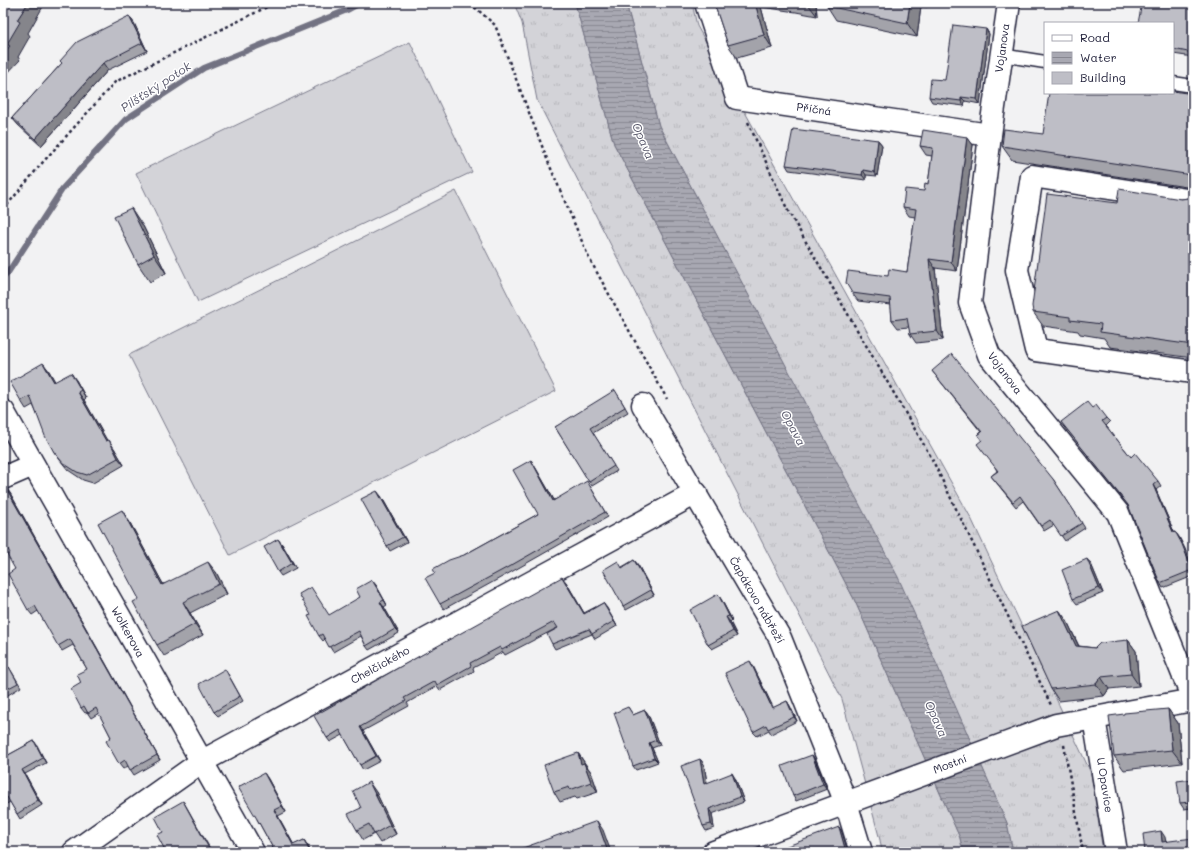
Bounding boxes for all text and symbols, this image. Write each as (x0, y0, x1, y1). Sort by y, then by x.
street label: Vojanova (991, 22, 1012, 73)
legend (1044, 22, 1174, 94)
text: Road (1080, 29, 1110, 45)
text: Water (1080, 49, 1117, 65)
water label: Pilšťský potok (117, 57, 194, 115)
text: Building (1080, 69, 1126, 85)
street label: Příčná (796, 99, 833, 118)
water label: Opava (629, 120, 659, 161)
street label: Vojanova (985, 348, 1026, 397)
water label: Opava (778, 407, 810, 448)
street label: Čapákovo nábřeží (726, 553, 789, 646)
street label: Wolkerova (108, 603, 149, 660)
street label: Chelčického (348, 642, 412, 687)
water label: Opava (922, 698, 952, 739)
street label: Mostní (931, 750, 969, 777)
street label: U Opavice (1094, 756, 1117, 814)

